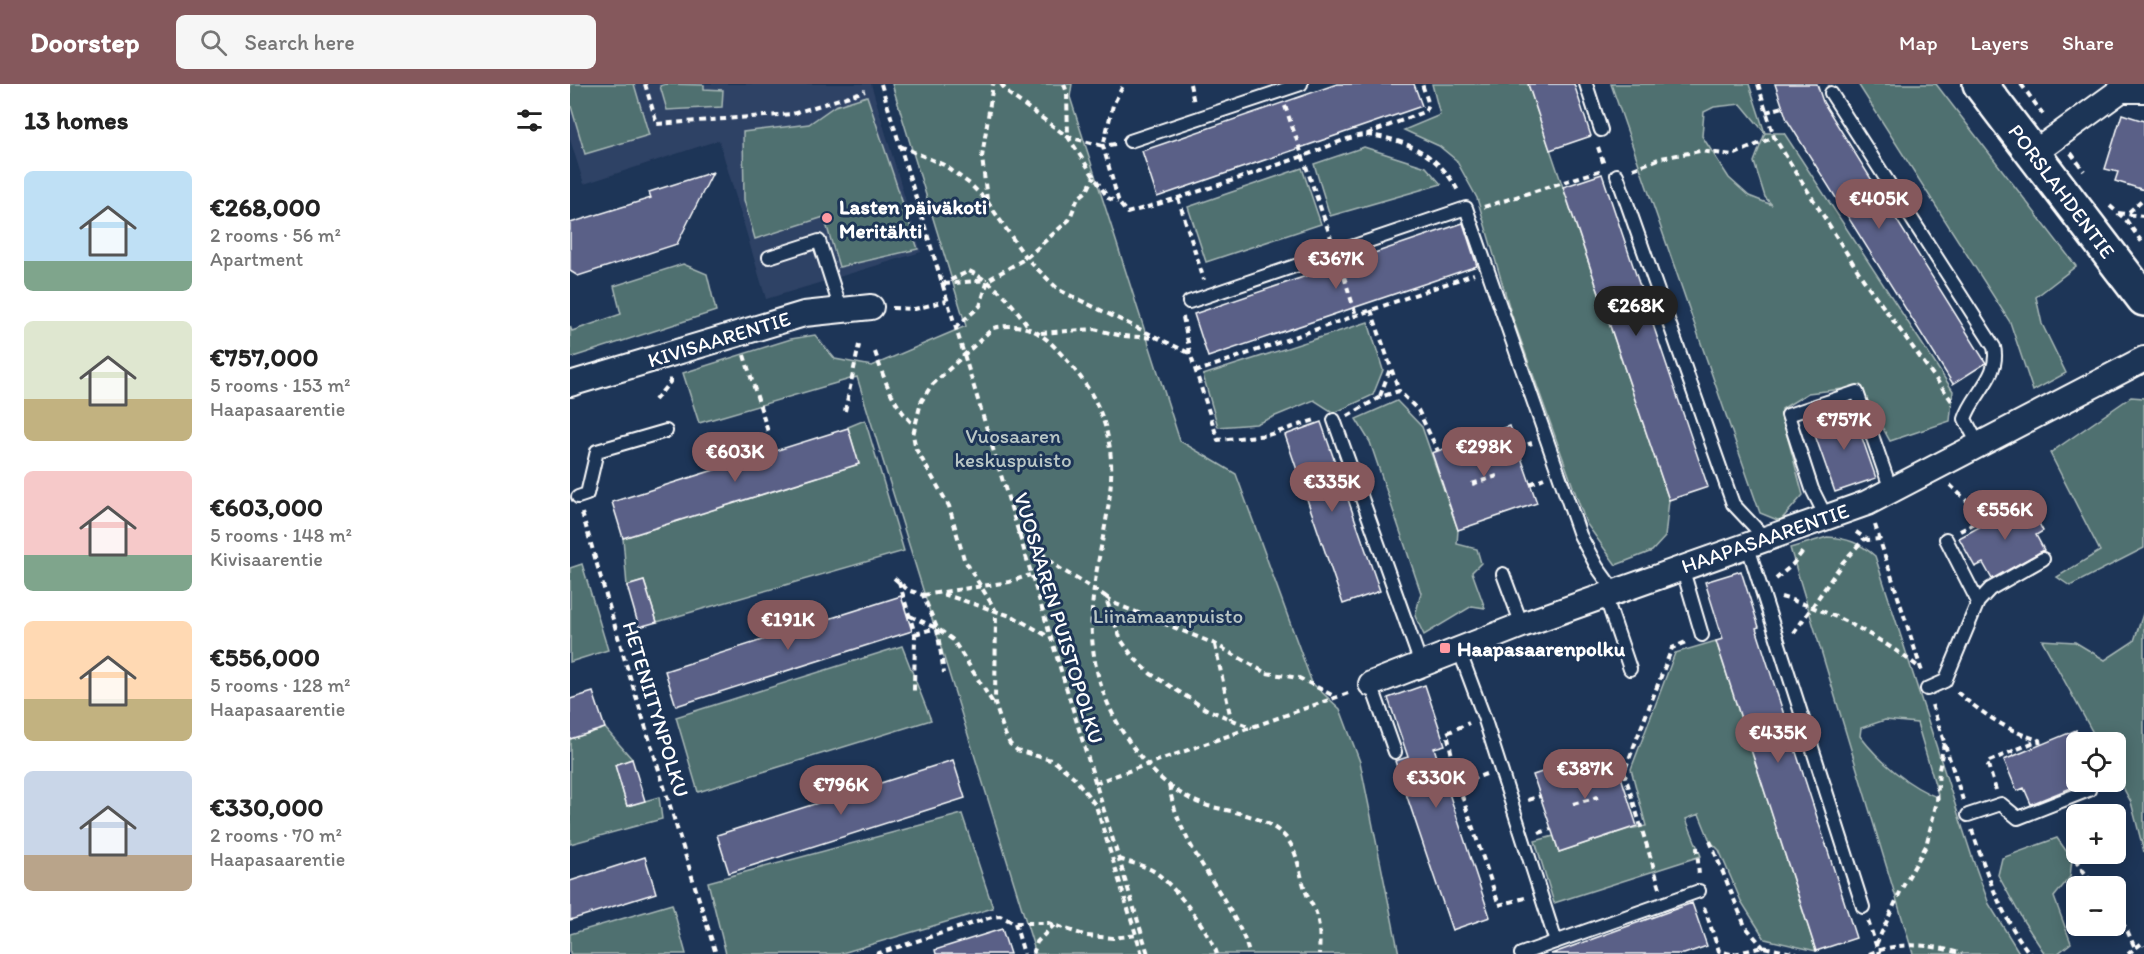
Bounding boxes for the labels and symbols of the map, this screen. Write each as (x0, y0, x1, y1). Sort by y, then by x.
street label: PORSLAHDENTIE (2003, 119, 2121, 263)
pin: €405K (1837, 179, 1921, 230)
place label: Lasten päiväkoti Meritähti (839, 194, 987, 243)
marker: Lasten päiväkoti Meritähti (820, 211, 834, 225)
pin: €367K (1294, 239, 1378, 290)
pin: €268K (1594, 286, 1678, 337)
street label: KIVISAARENTIE (645, 305, 793, 373)
pin: €757K (1802, 400, 1886, 451)
park label: Vuosaaren keskuspuisto (954, 423, 1072, 472)
pin: €298K (1442, 427, 1526, 478)
pin: €603K (693, 432, 777, 483)
pin: €335K (1290, 462, 1374, 513)
street label: VUOSAAREN PUISTOPOLKU (1009, 489, 1109, 747)
pin: €556K (1963, 490, 2047, 541)
street label: HAAPASAARENTIE (1678, 498, 1852, 578)
pin: €191K (746, 600, 830, 651)
park label: Liinamaanpuisto (1093, 603, 1243, 628)
street label: HETENIITYNPOLKU (617, 618, 695, 800)
place label: Haapasaarenpolku (1457, 636, 1626, 662)
marker: Haapasaarenpolku (1438, 641, 1452, 655)
pin: €435K (1736, 713, 1820, 764)
pin: €387K (1543, 749, 1627, 800)
pin: €330K (1394, 758, 1478, 809)
pin: €796K (799, 765, 883, 816)

